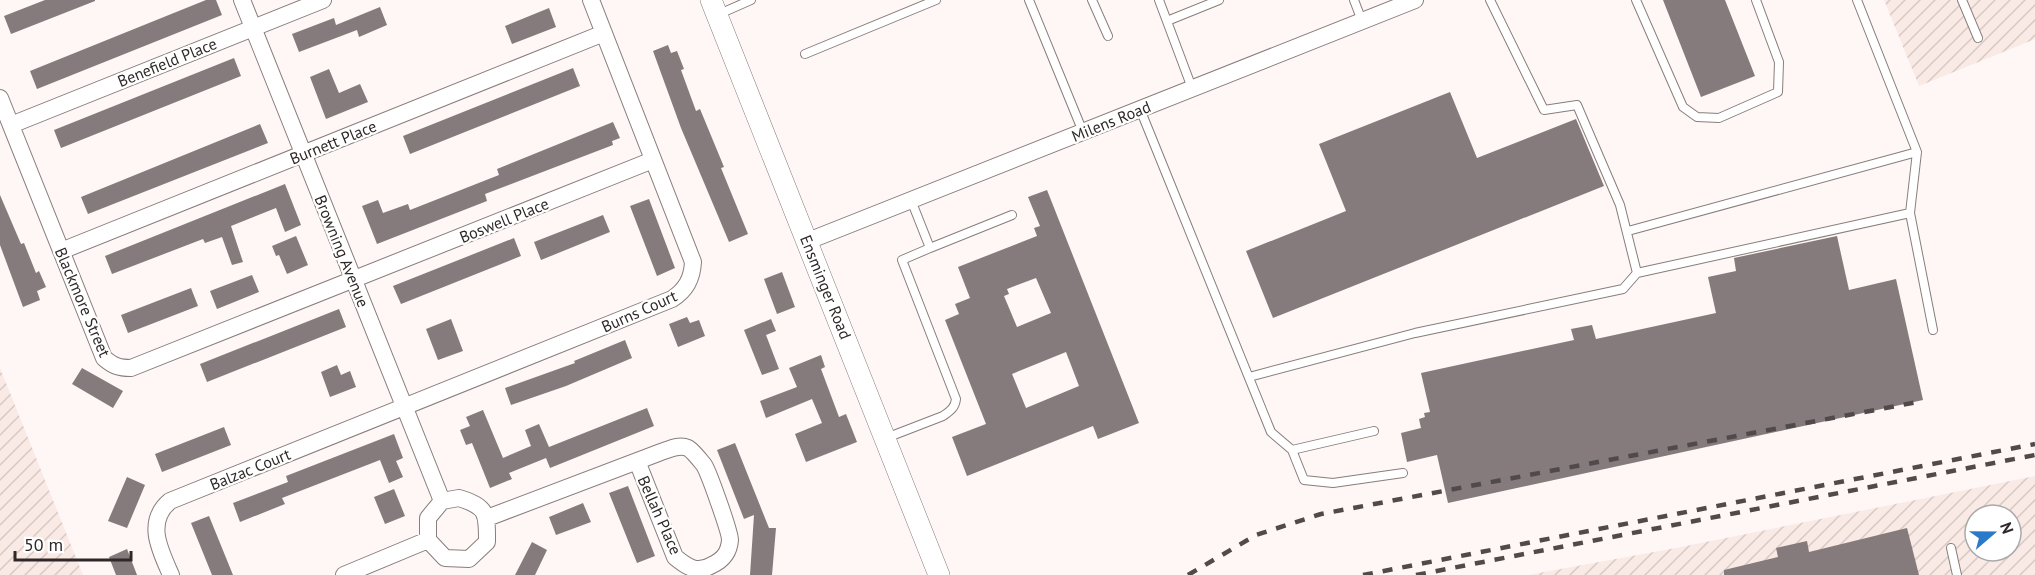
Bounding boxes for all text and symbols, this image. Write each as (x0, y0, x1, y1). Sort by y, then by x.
street label: Benefield Place (114, 33, 220, 91)
street label: Milens Road (1069, 96, 1153, 146)
street label: Burnett Place (287, 116, 379, 168)
street label: Browning Avenue (310, 192, 374, 310)
street label: Boswell Place (456, 193, 552, 247)
street label: Ensminger Road (796, 232, 856, 342)
street label: Blackmore Street (51, 244, 115, 360)
street label: Burns Court (598, 285, 680, 336)
street label: Balzac Court (207, 444, 294, 494)
street label: Bellah Place (634, 472, 686, 558)
north arrow (1963, 503, 2023, 563)
text: N (1996, 520, 2018, 536)
scale bar (15, 524, 130, 562)
text: 50 m (24, 533, 63, 556)

